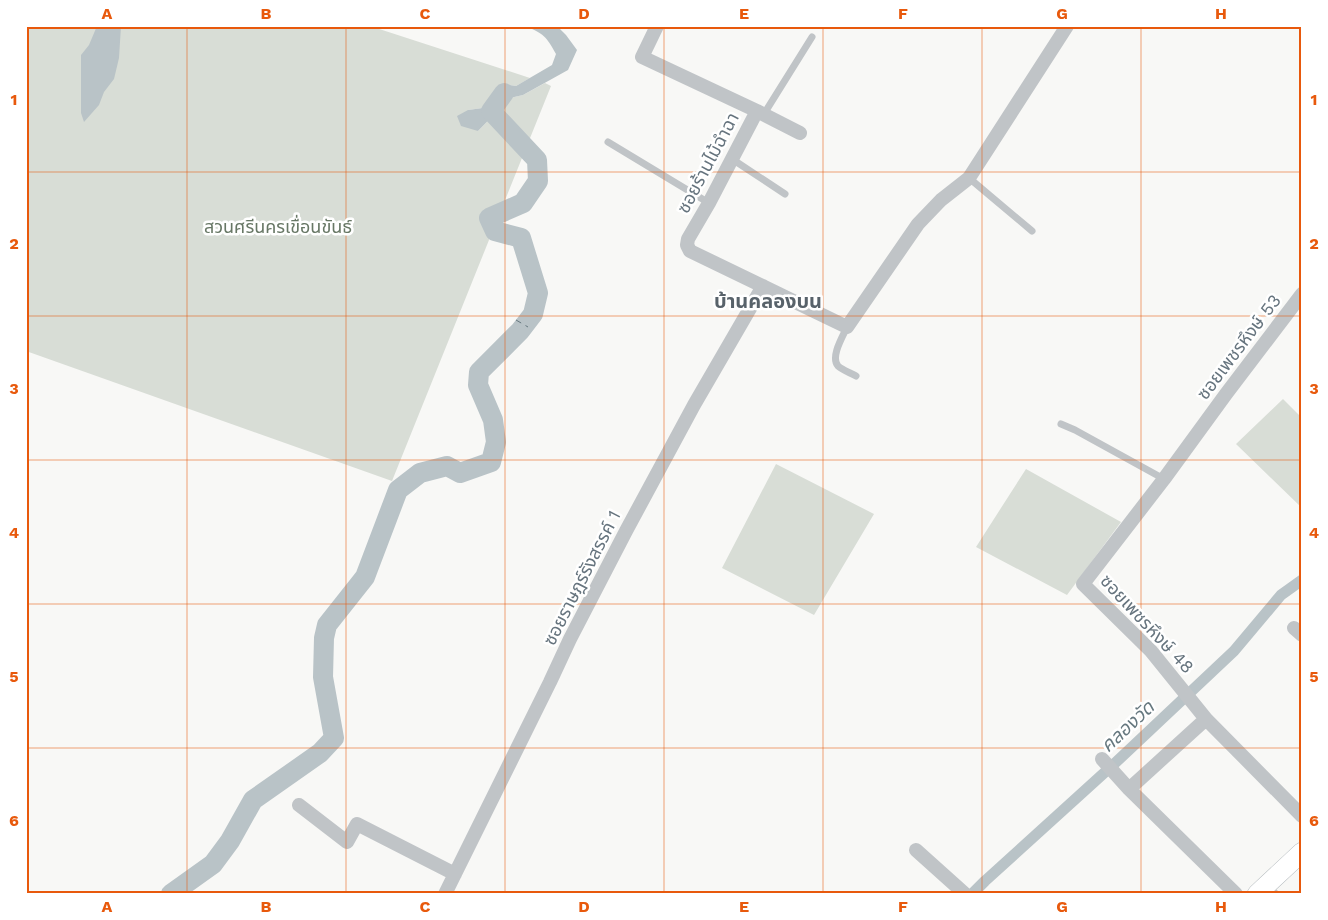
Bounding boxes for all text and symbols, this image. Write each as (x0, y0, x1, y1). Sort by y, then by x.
text: A (102, 4, 113, 23)
text: B (261, 4, 272, 23)
text: C (420, 4, 431, 23)
text: D (578, 4, 590, 23)
text: E (739, 4, 749, 23)
text: F (898, 4, 908, 23)
text: G (1056, 4, 1068, 23)
text: H (1215, 4, 1227, 23)
text: 1 (11, 90, 17, 109)
text: 1 (1311, 90, 1317, 109)
street label: ซอยร้านไม้ฉำฉา (672, 109, 743, 217)
park label: สวนศรีนครเขื่อนขันธ์ (204, 214, 352, 237)
text: 2 (9, 234, 19, 253)
text: 2 (1309, 234, 1319, 253)
district label: บ้านคลองบน (714, 289, 822, 313)
street label: ซอยเพชรหึงษ์ 53 (1192, 290, 1285, 403)
text: 3 (9, 379, 19, 398)
text: 3 (1309, 379, 1319, 398)
street label: ซอยราษฎร์รังสรรค์ 1 (539, 507, 625, 649)
text: 4 (9, 523, 19, 542)
text: 4 (1309, 523, 1319, 542)
street label: ซอยเพชรหึงษ์ 48 (1096, 570, 1198, 677)
text: 5 (9, 667, 19, 686)
text: 5 (1309, 667, 1319, 686)
water label: คลองวัด (1096, 695, 1160, 757)
text: 6 (9, 811, 19, 830)
text: 6 (1309, 811, 1319, 830)
text: A (102, 897, 113, 916)
text: B (261, 897, 272, 916)
text: C (420, 897, 431, 916)
text: D (578, 897, 590, 916)
text: E (739, 897, 749, 916)
text: F (898, 897, 908, 916)
text: G (1056, 897, 1068, 916)
text: H (1215, 897, 1227, 916)

